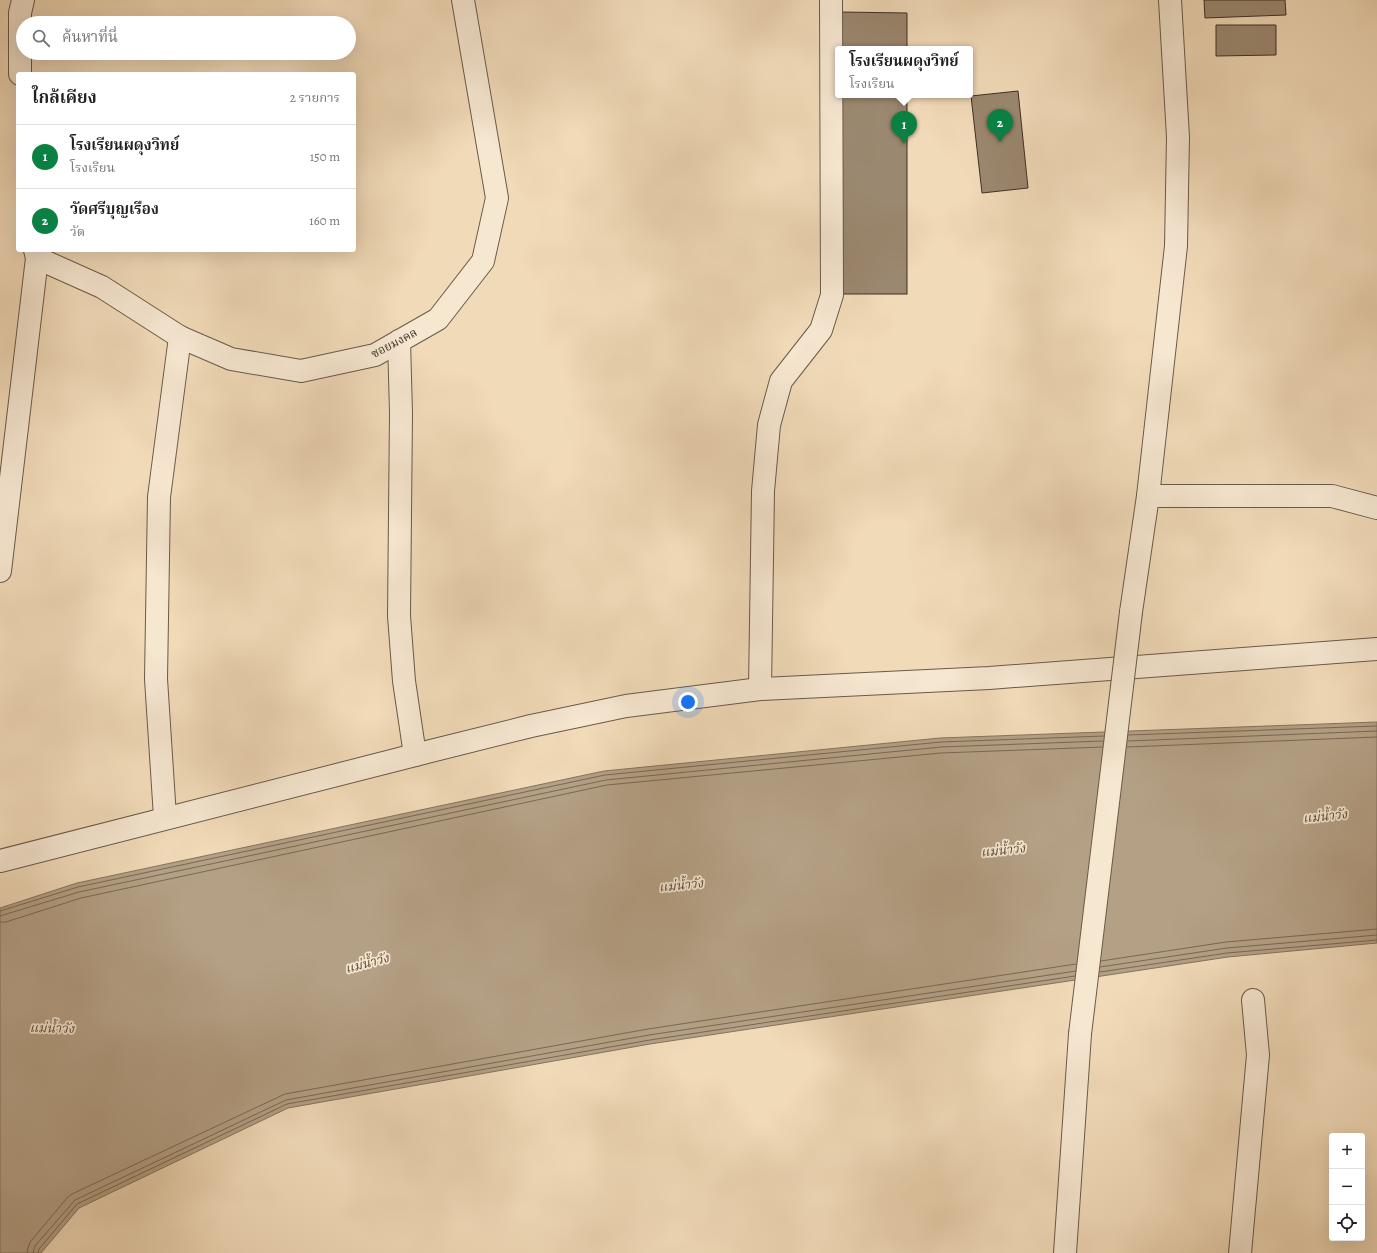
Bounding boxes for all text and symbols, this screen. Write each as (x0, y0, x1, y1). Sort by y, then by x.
search box (16, 16, 356, 60)
icon: search (30, 27, 52, 49)
text: ค้นหาที่นี่ (62, 27, 118, 47)
popup (835, 46, 973, 98)
text: โรงเรียนผดุงวิทย์ (849, 51, 959, 71)
text: โรงเรียน (849, 75, 894, 92)
text: ใกล้เคียง (32, 86, 97, 109)
text: 2 รายการ (290, 89, 340, 106)
pin: 2 (987, 109, 1013, 142)
pin: 1 (891, 111, 917, 144)
text: โรงเรียนผดุงวิทย์ (70, 135, 179, 155)
text: 1 (43, 148, 47, 165)
text: 150 m (310, 148, 340, 165)
text: โรงเรียน (70, 159, 115, 176)
text: วัดศรีบุญเรือง (70, 199, 159, 219)
text: 2 (42, 212, 48, 229)
text: 160 m (309, 212, 340, 229)
text: วัด (70, 223, 85, 240)
street label: ซอยมงคล (368, 324, 420, 362)
your location (678, 692, 698, 712)
water label: แม่น้ำวัง (1302, 804, 1349, 827)
water label: แม่น้ำวัง (980, 838, 1027, 861)
water label: แม่น้ำวัง (658, 873, 705, 896)
water label: แม่น้ำวัง (343, 948, 391, 977)
water label: แม่น้ำวัง (30, 1018, 75, 1037)
map controls (1329, 1133, 1365, 1241)
button: + (1329, 1133, 1365, 1169)
button: − (1329, 1169, 1365, 1205)
button: locate (1329, 1205, 1365, 1241)

